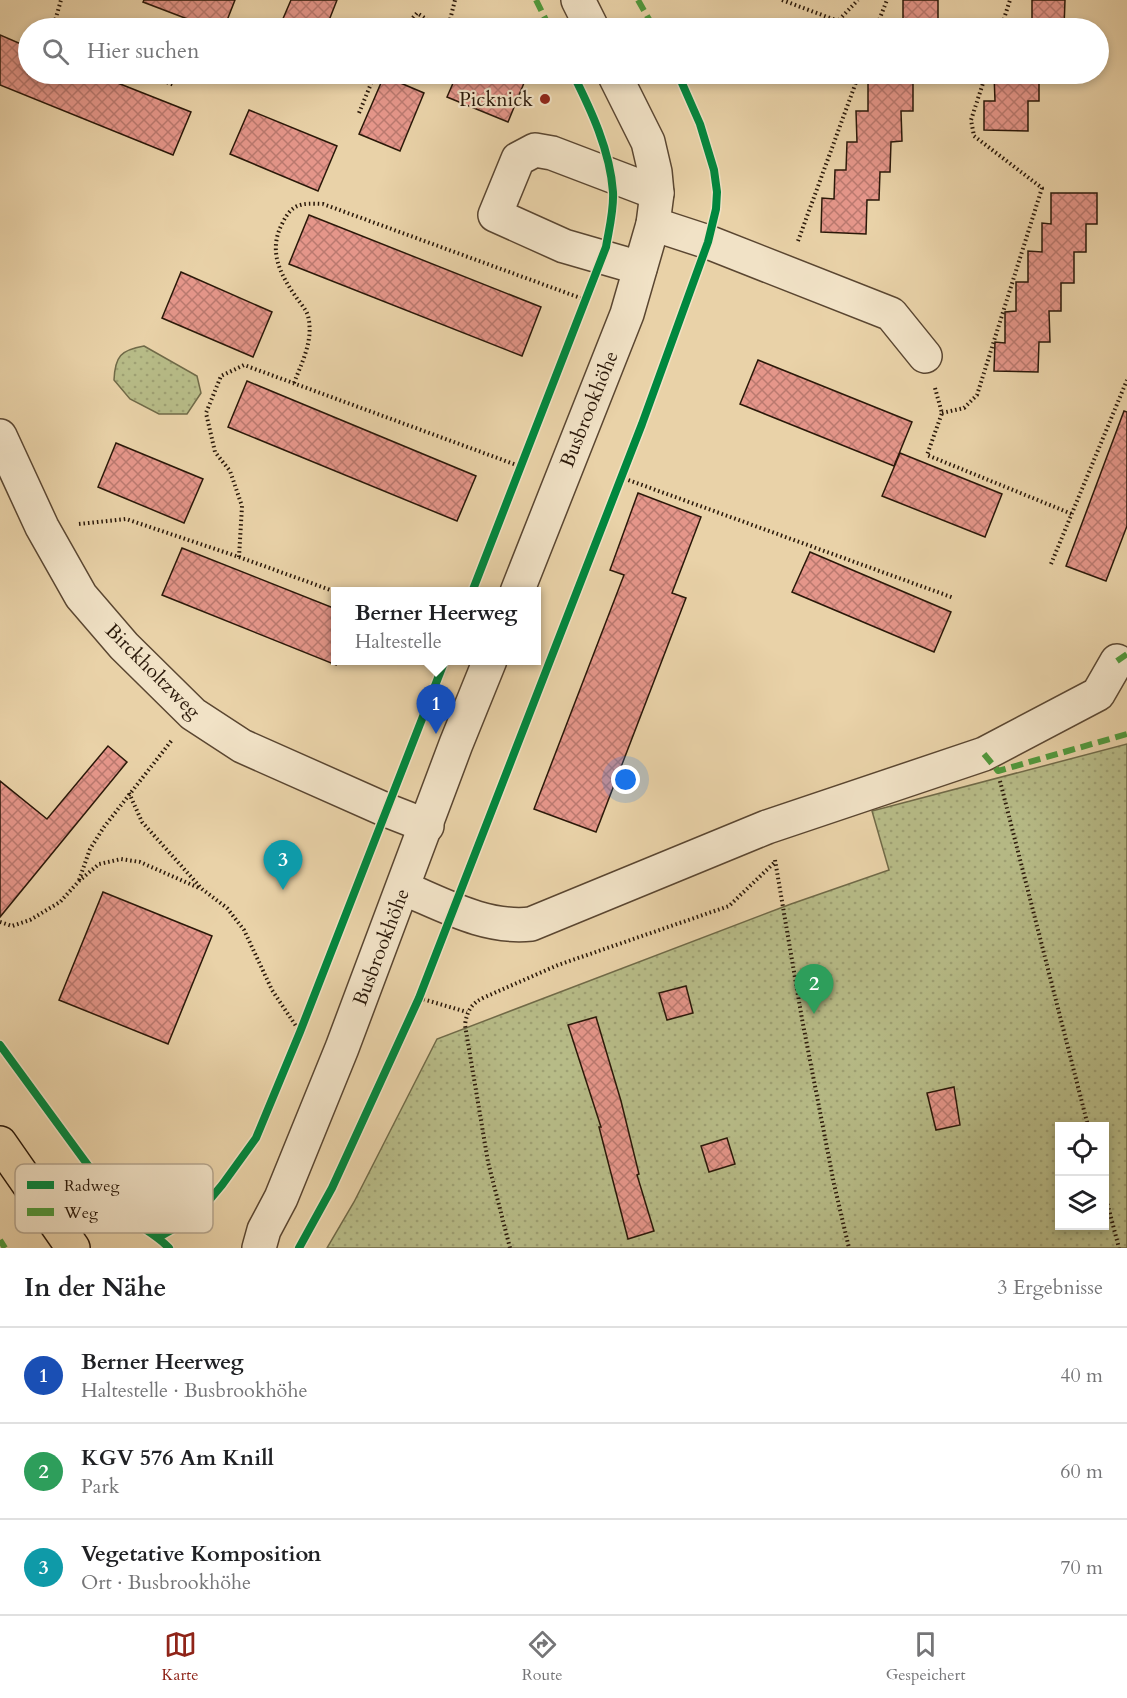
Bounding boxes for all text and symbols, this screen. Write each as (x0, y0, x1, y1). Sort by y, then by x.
search box (18, 18, 1109, 84)
icon: search (39, 35, 72, 68)
text: Hier suchen (87, 36, 200, 66)
place label: Picknick (459, 86, 533, 113)
marker: Picknick (538, 92, 552, 106)
street label: Busbrookhöhe (553, 347, 625, 471)
popup (331, 587, 541, 665)
text: Berner Heerweg (355, 598, 517, 628)
street label: Birckholtzweg (99, 617, 207, 725)
text: Haltestelle (355, 628, 442, 655)
pin: 1 (416, 684, 456, 734)
your location (611, 765, 640, 794)
pin: 3 (264, 840, 302, 890)
street label: Busbrookhöhe (346, 885, 416, 1009)
pin: 2 (794, 964, 834, 1014)
map controls (1055, 1122, 1109, 1230)
button: locate (1055, 1122, 1109, 1176)
legend (15, 1164, 213, 1233)
text: Radweg (64, 1175, 120, 1197)
button: layers (1055, 1176, 1109, 1230)
text: Weg (63, 1202, 98, 1224)
text: In der Nähe (24, 1270, 166, 1305)
text: 3 Ergebnisse (997, 1274, 1103, 1301)
text: Berner Heerweg (81, 1347, 244, 1377)
text: 1 (38, 1362, 49, 1389)
text: 40 m (1060, 1362, 1103, 1389)
text: Haltestelle · Busbrookhöhe (81, 1377, 307, 1404)
text: KGV 576 Am Knill (81, 1443, 274, 1473)
text: 2 (38, 1458, 49, 1485)
text: 60 m (1060, 1458, 1103, 1485)
text: Park (81, 1473, 119, 1500)
text: Vegetative Komposition (81, 1539, 321, 1569)
text: 3 (38, 1554, 49, 1581)
text: 70 m (1060, 1554, 1103, 1581)
text: Ort · Busbrookhöhe (81, 1569, 251, 1596)
tab: Karte (162, 1628, 199, 1686)
tab: Route (522, 1628, 563, 1686)
tab: Gespeichert (886, 1628, 965, 1686)

